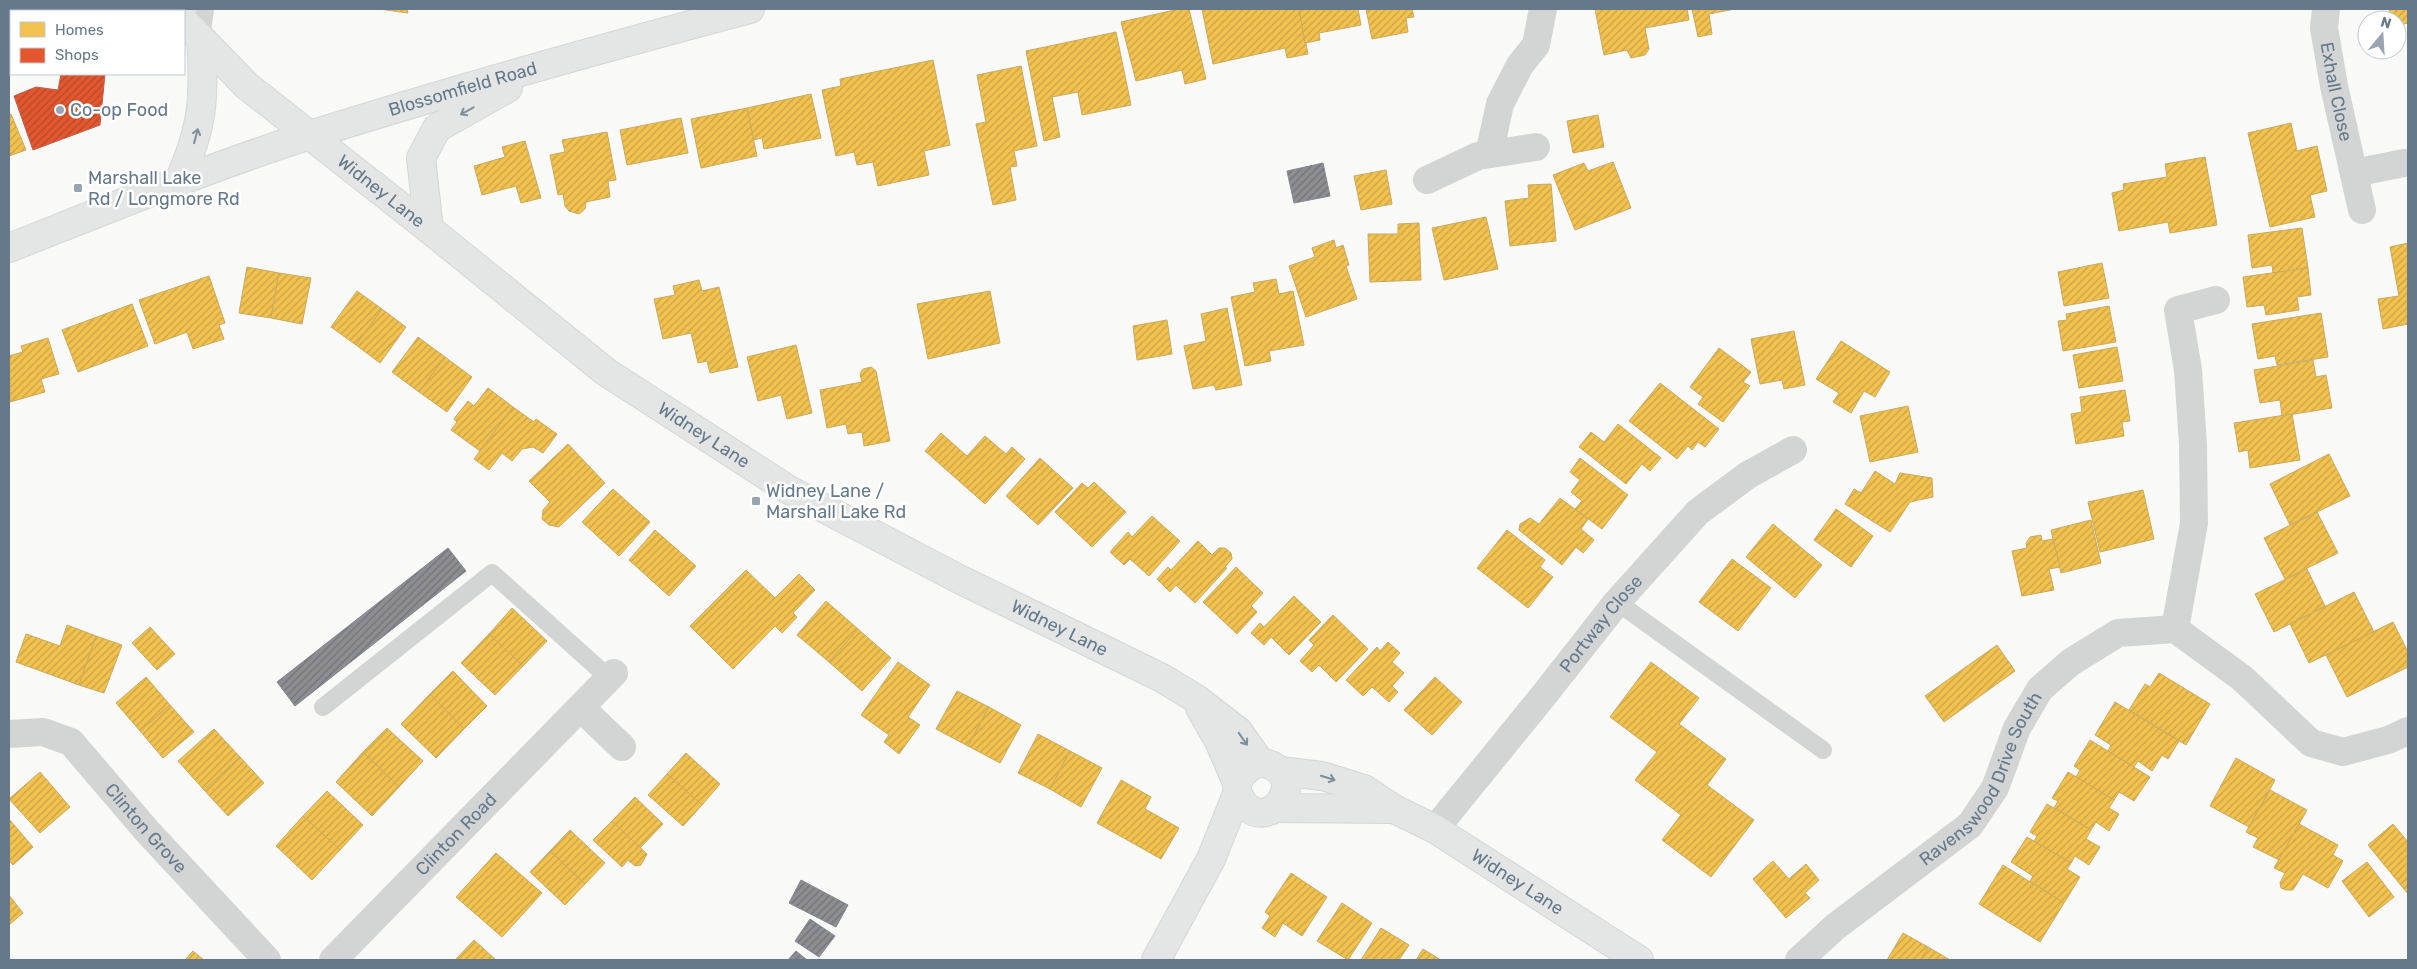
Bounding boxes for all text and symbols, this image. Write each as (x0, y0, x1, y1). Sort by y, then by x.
legend (10, 10, 185, 75)
north arrow (2357, 10, 2407, 60)
text: N (2378, 13, 2393, 33)
text: Homes (55, 21, 104, 39)
street label: Exhall Close (2316, 40, 2357, 143)
text: Shops (55, 46, 99, 64)
street label: Blossomfield Road (386, 57, 539, 121)
place label: Co-op Food (70, 99, 168, 121)
marker: Co-op Food (54, 104, 66, 116)
one-way arrow (460, 107, 474, 117)
one-way arrow (192, 128, 202, 144)
street label: Widney Lane (333, 150, 429, 232)
place label: Marshall Lake Rd / Longmore Rd (88, 167, 240, 210)
marker: Marshall Lake Rd / Longmore Rd (72, 182, 84, 194)
street label: Widney Lane (654, 397, 754, 473)
place label: Widney Lane / Marshall Lake Rd (766, 480, 906, 523)
marker: Widney Lane / Marshall Lake Rd (750, 495, 762, 507)
street label: Portway Close (1555, 570, 1647, 677)
street label: Widney Lane (1007, 595, 1112, 661)
street label: Ravenswood Drive South (1915, 688, 2047, 870)
one-way arrow (1238, 731, 1248, 745)
one-way arrow (1320, 773, 1336, 783)
street label: Clinton Grove (100, 779, 192, 878)
street label: Clinton Road (411, 788, 501, 880)
street label: Widney Lane (1467, 844, 1568, 920)

